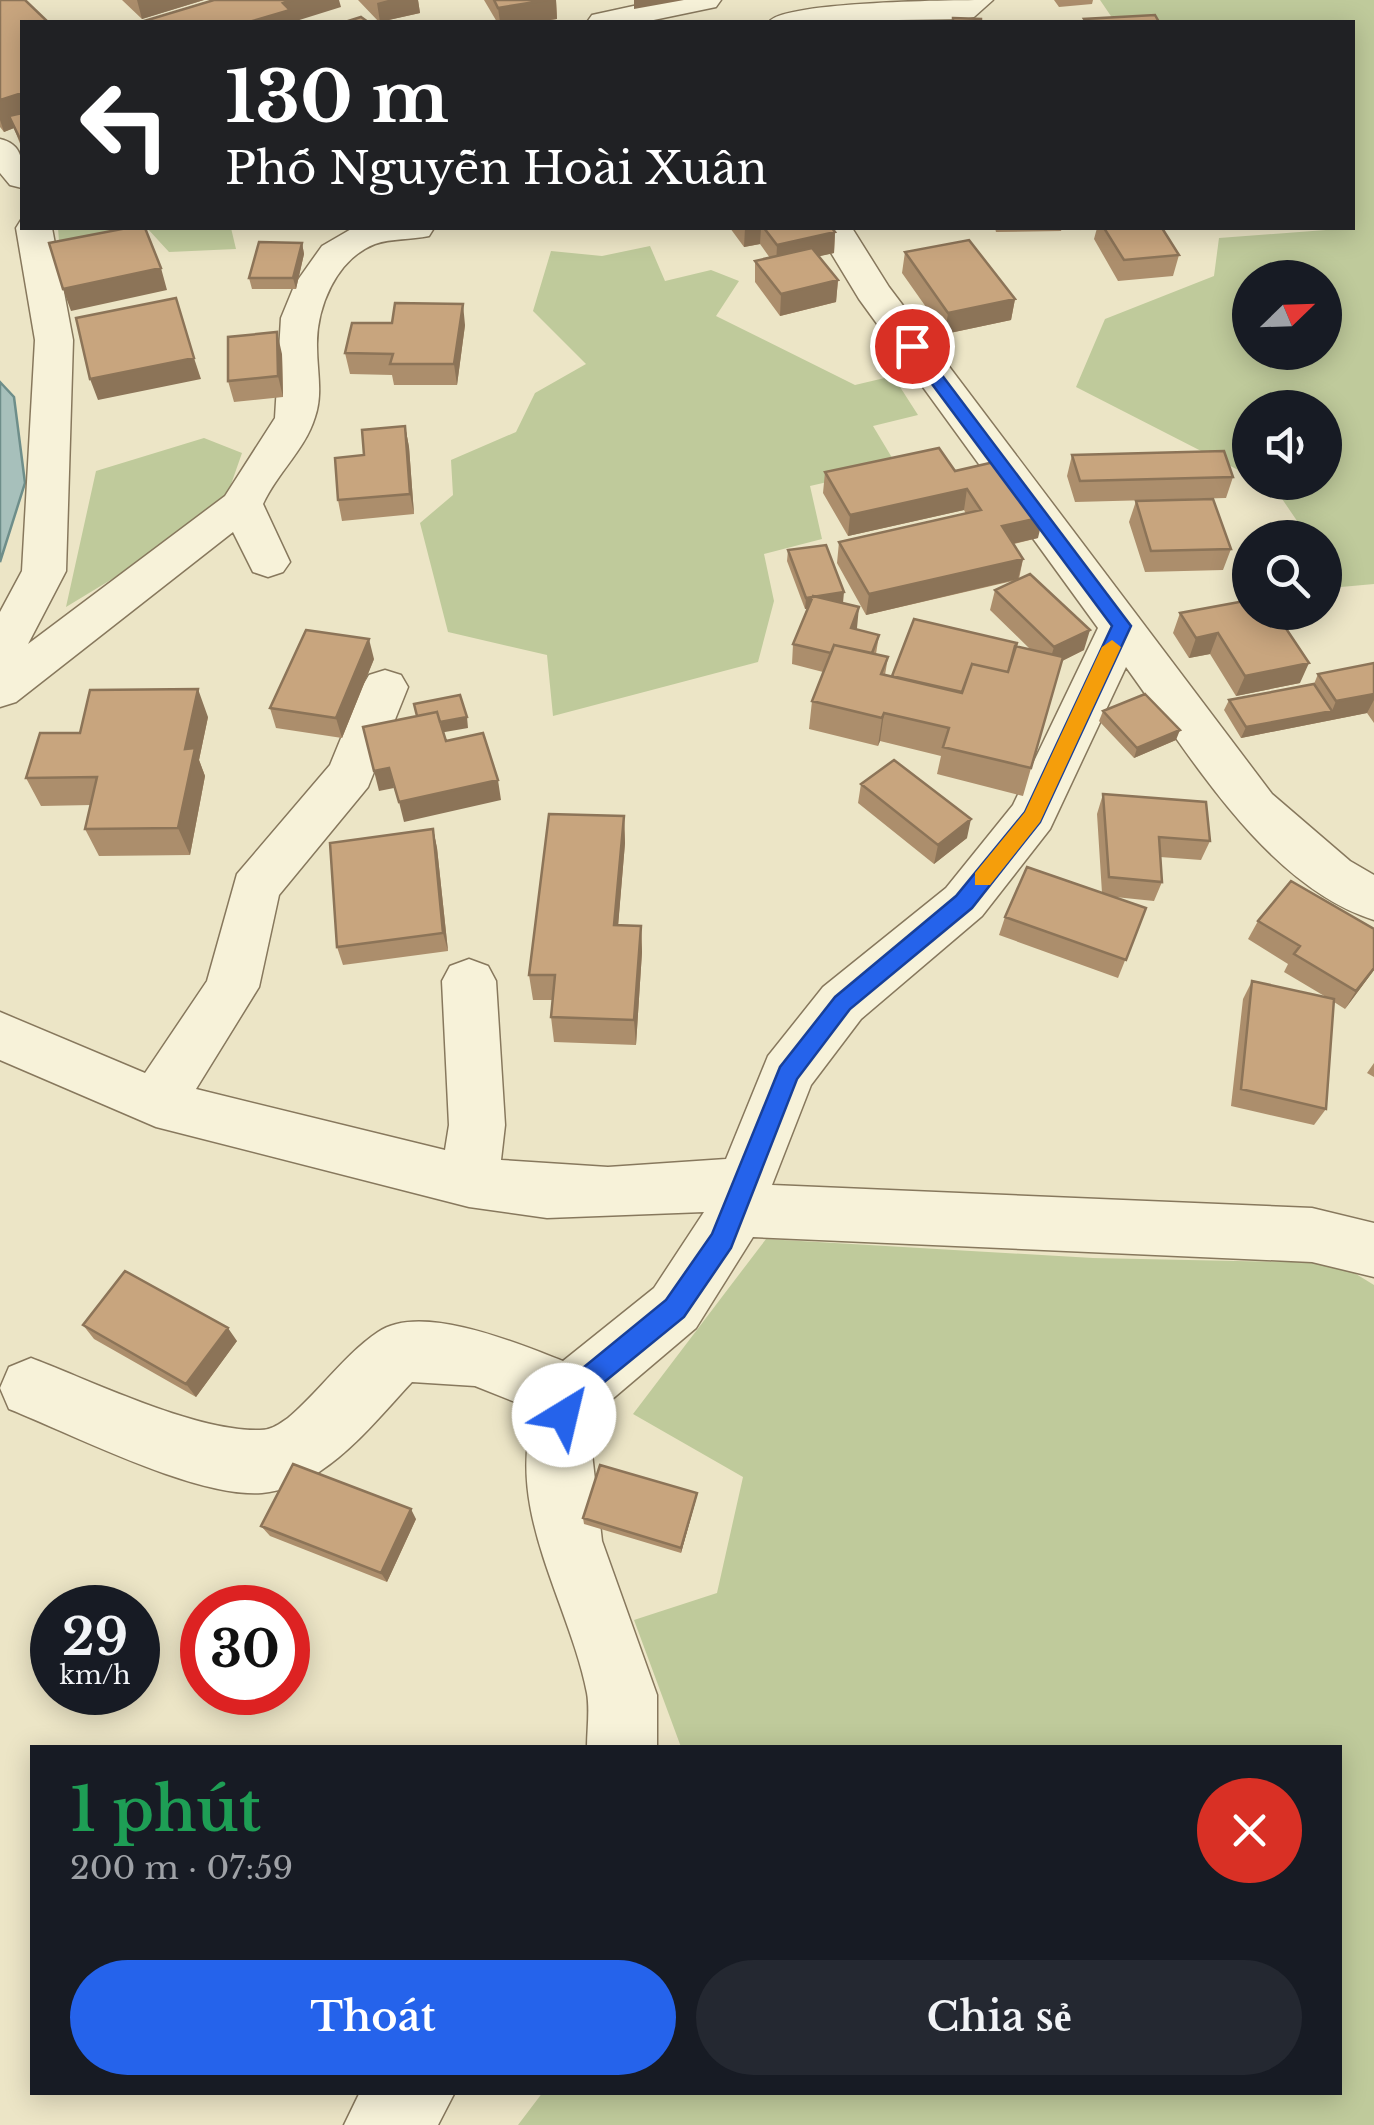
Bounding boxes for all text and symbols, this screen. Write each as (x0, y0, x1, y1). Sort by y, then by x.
text: 130 m (225, 54, 449, 141)
icon: left (60, 60, 190, 190)
text: Phố Nguyễn Hoài Xuân (225, 140, 768, 196)
north arrow (1232, 260, 1342, 370)
map controls (1232, 260, 1342, 630)
pin (870, 304, 955, 389)
icon: arrive (885, 319, 940, 374)
button: sound (1232, 390, 1342, 500)
button: search (1232, 520, 1342, 630)
position arrow (512, 1363, 616, 1467)
speed limit sign: 30 (180, 1585, 310, 1715)
text: 29 (62, 1606, 128, 1669)
text: km/h (60, 1660, 130, 1691)
text: 1 phút (70, 1773, 261, 1847)
button: close (1197, 1778, 1302, 1883)
text: 200 m · 07:59 (70, 1848, 293, 1888)
button: Thoát (70, 1960, 676, 2075)
button: Chia sẻ (696, 1960, 1302, 2075)

